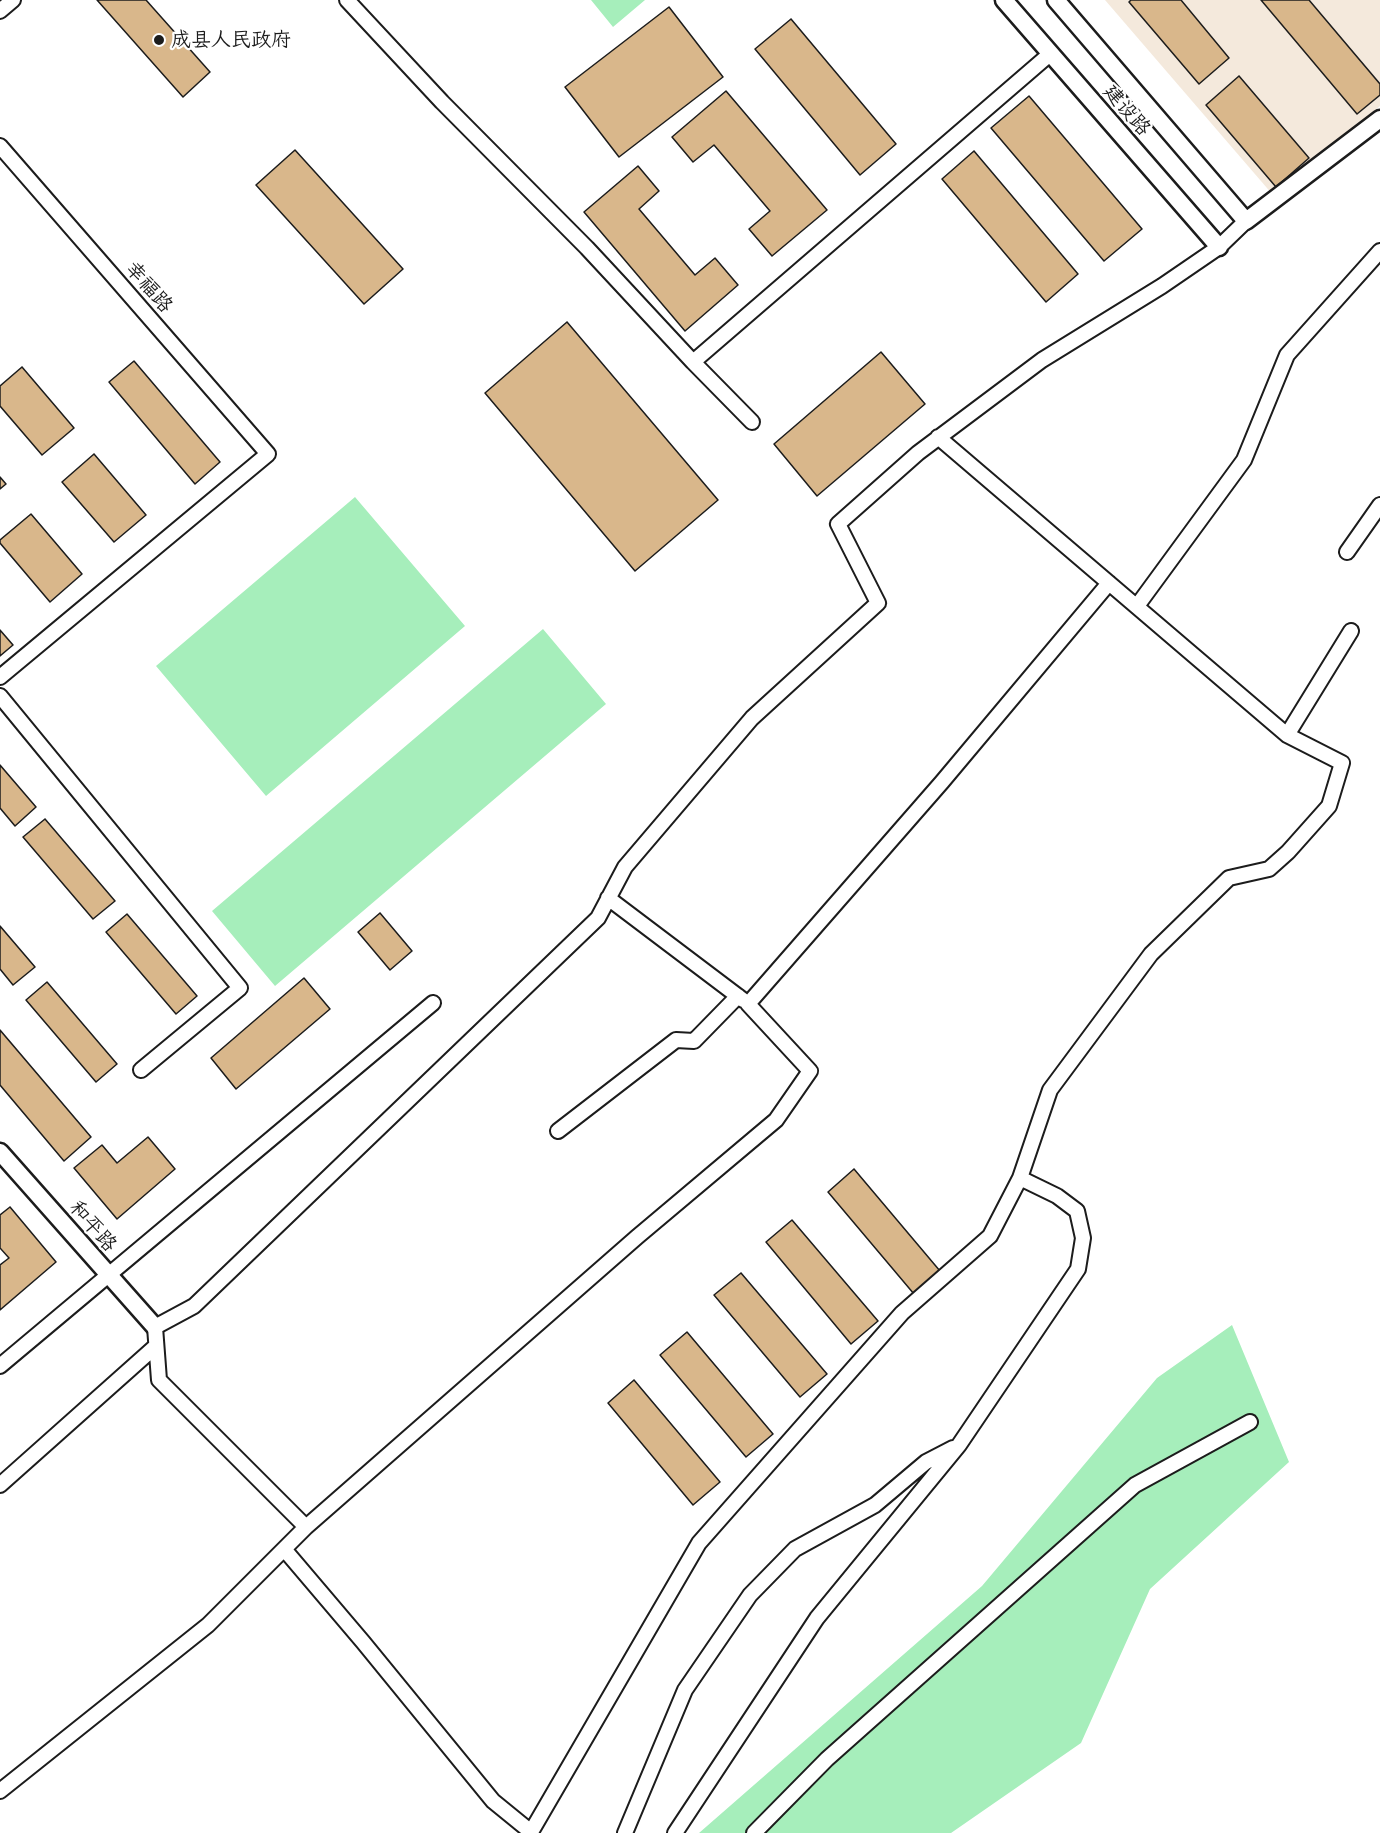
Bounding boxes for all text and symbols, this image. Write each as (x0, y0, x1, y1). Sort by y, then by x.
place label: 成县人民政府 (171, 28, 291, 52)
marker: 成县人民政府 (152, 33, 166, 47)
street label: 建设路 (1098, 79, 1156, 141)
street label: 幸福路 (120, 256, 178, 318)
street label: 和平路 (64, 1195, 122, 1257)

